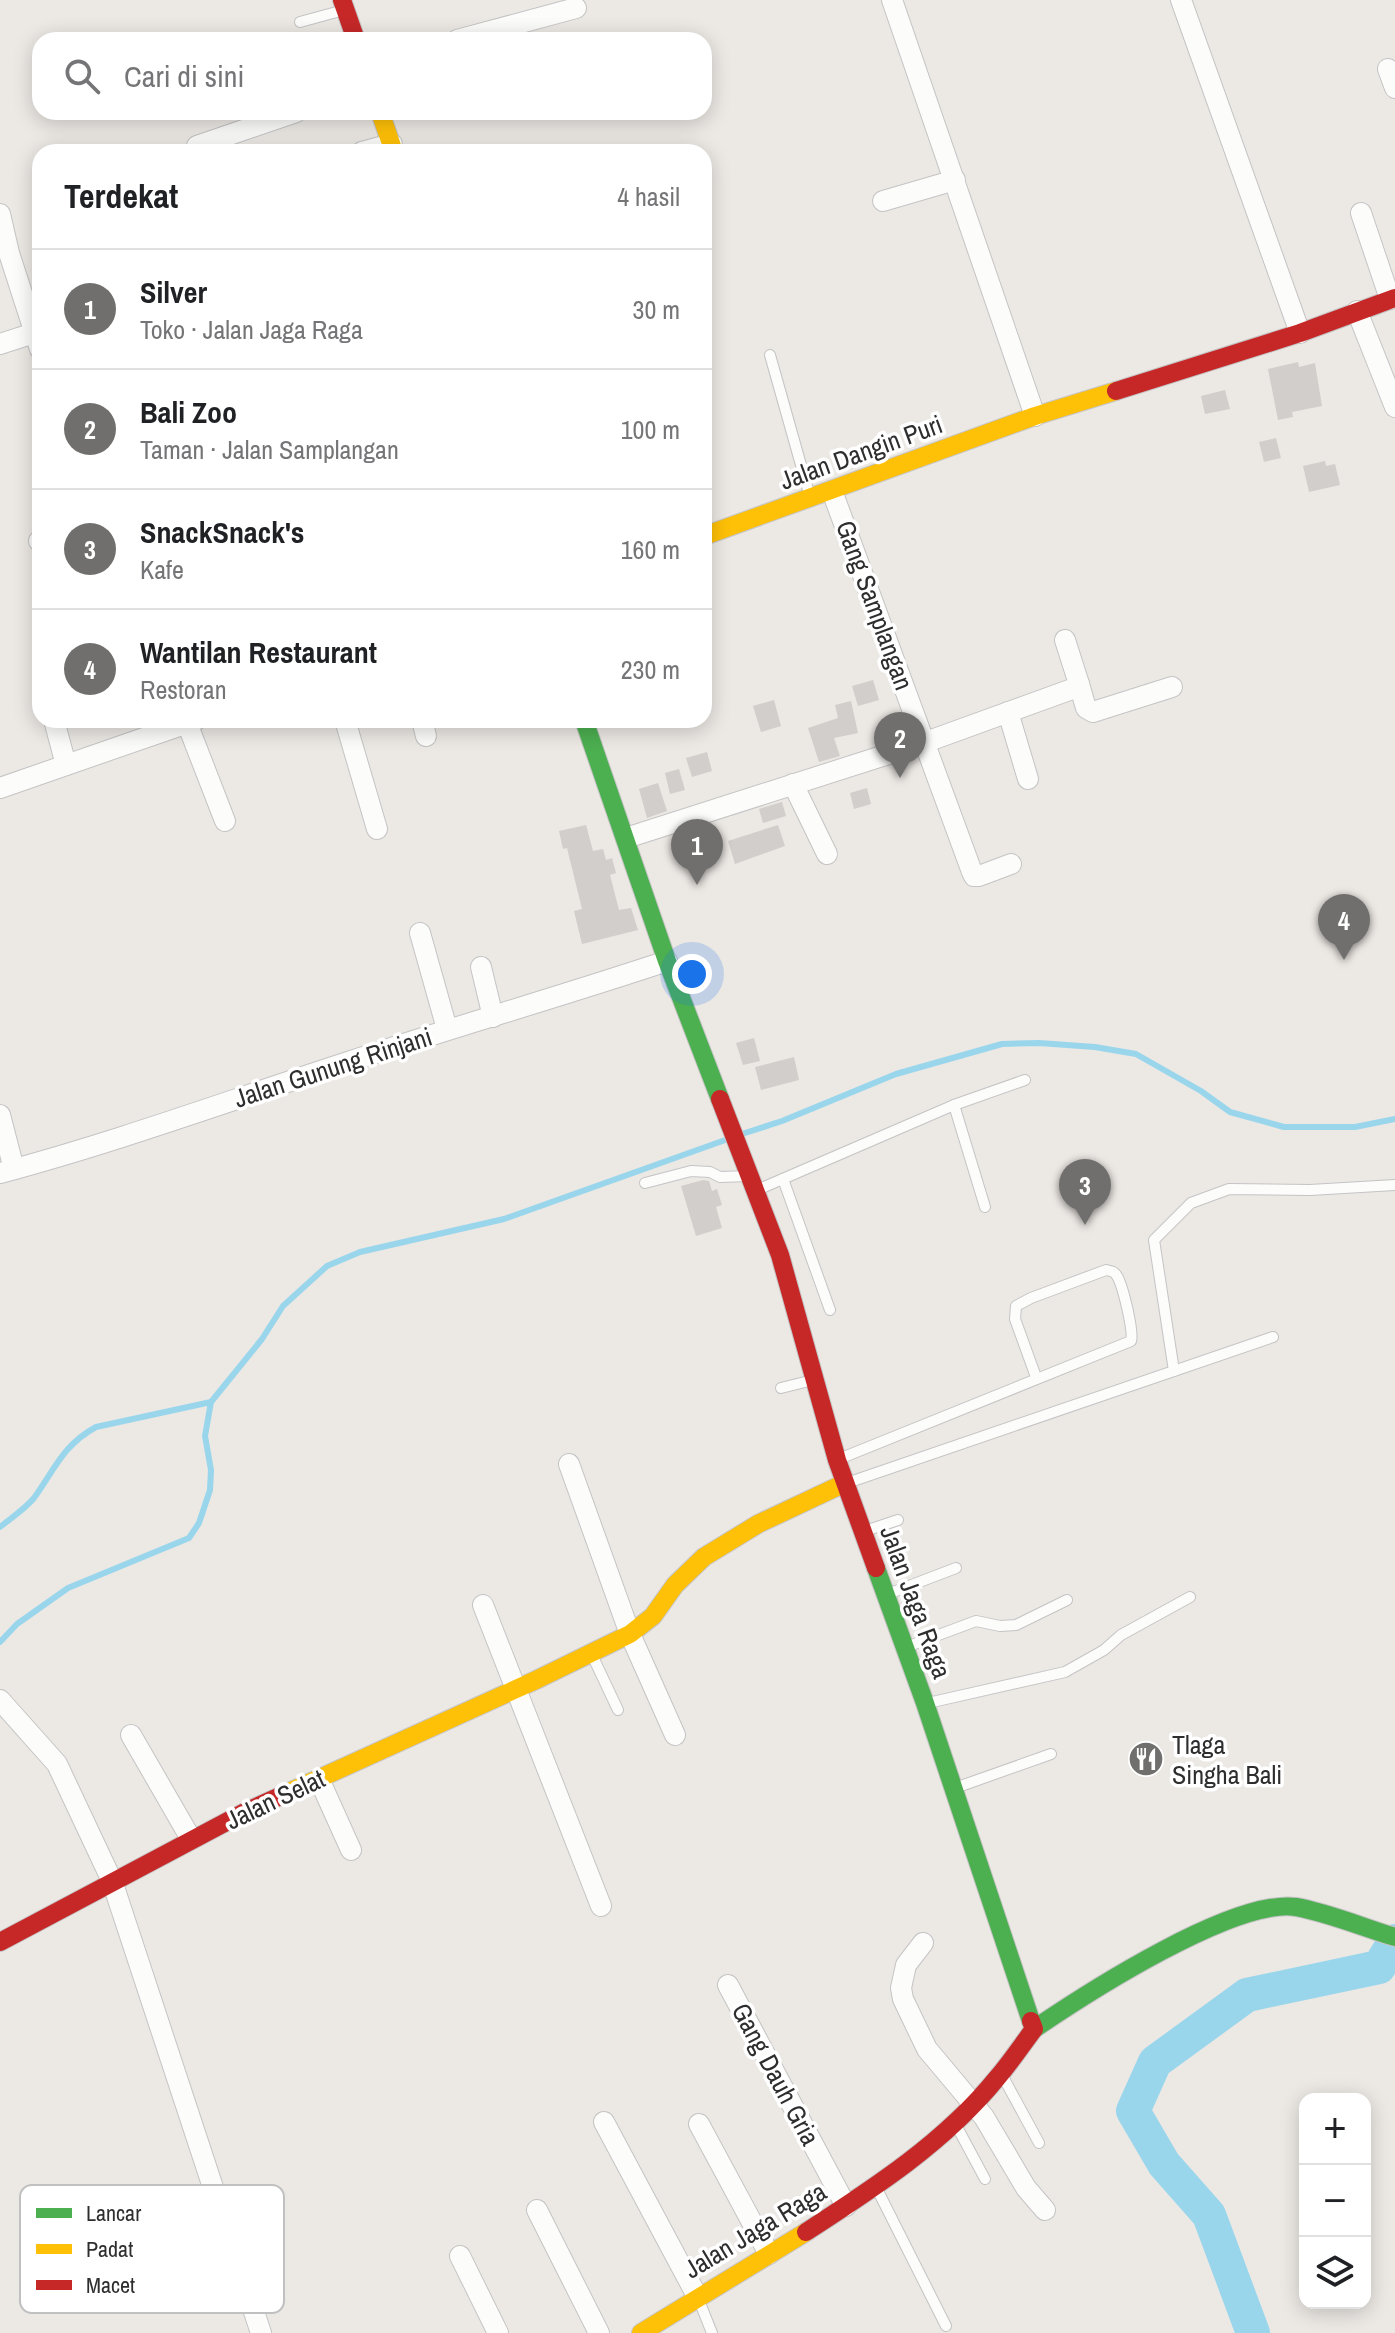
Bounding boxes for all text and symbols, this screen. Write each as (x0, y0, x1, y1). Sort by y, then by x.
search box (32, 32, 712, 120)
icon: search (60, 54, 104, 98)
text: Cari di sini (124, 56, 244, 96)
text: Terdekat (64, 173, 178, 219)
text: 4 hasil (617, 179, 680, 214)
text: Silver (140, 272, 207, 312)
text: 1 (84, 292, 96, 327)
text: 30 m (633, 292, 680, 327)
text: Toko · Jalan Jaga Raga (140, 312, 363, 347)
text: Bali Zoo (140, 392, 237, 432)
street label: Jalan Dangin Puri (775, 406, 947, 498)
text: 2 (84, 412, 96, 447)
text: 100 m (621, 412, 680, 447)
text: Taman · Jalan Samplangan (140, 432, 399, 467)
text: SnackSnack's (140, 512, 305, 552)
street label: Gang Samplangan (828, 515, 922, 695)
text: 3 (84, 532, 96, 567)
text: 160 m (621, 532, 680, 567)
text: Kafe (140, 552, 184, 587)
text: Wantilan Restaurant (140, 632, 377, 672)
text: 4 (84, 652, 96, 687)
text: 230 m (621, 652, 680, 687)
text: Restoran (140, 672, 227, 707)
pin: 2 (874, 712, 926, 778)
pin: 1 (671, 819, 723, 885)
pin: 4 (1318, 894, 1370, 960)
your location (672, 954, 712, 994)
street label: Jalan Gunung Rinjani (230, 1018, 436, 1116)
pin: 3 (1059, 1159, 1111, 1225)
street label: Jalan Jaga Raga (872, 1521, 960, 1683)
place label: Tlaga Singha Bali (1172, 1727, 1282, 1792)
restaurant icon: Tlaga Singha Bali (1127, 1740, 1165, 1778)
street label: Jalan Selat (220, 1761, 330, 1837)
street label: Gang Dauh Gria (724, 1997, 828, 2151)
map controls (1299, 2093, 1371, 2309)
button: + (1299, 2093, 1371, 2165)
button: − (1299, 2165, 1371, 2237)
street label: Jalan Jaga Raga (677, 2174, 833, 2286)
legend (20, 2185, 284, 2313)
text: Lancar (86, 2198, 141, 2228)
text: Padat (86, 2234, 133, 2264)
button: layers (1299, 2237, 1371, 2309)
text: Macet (86, 2270, 135, 2300)

